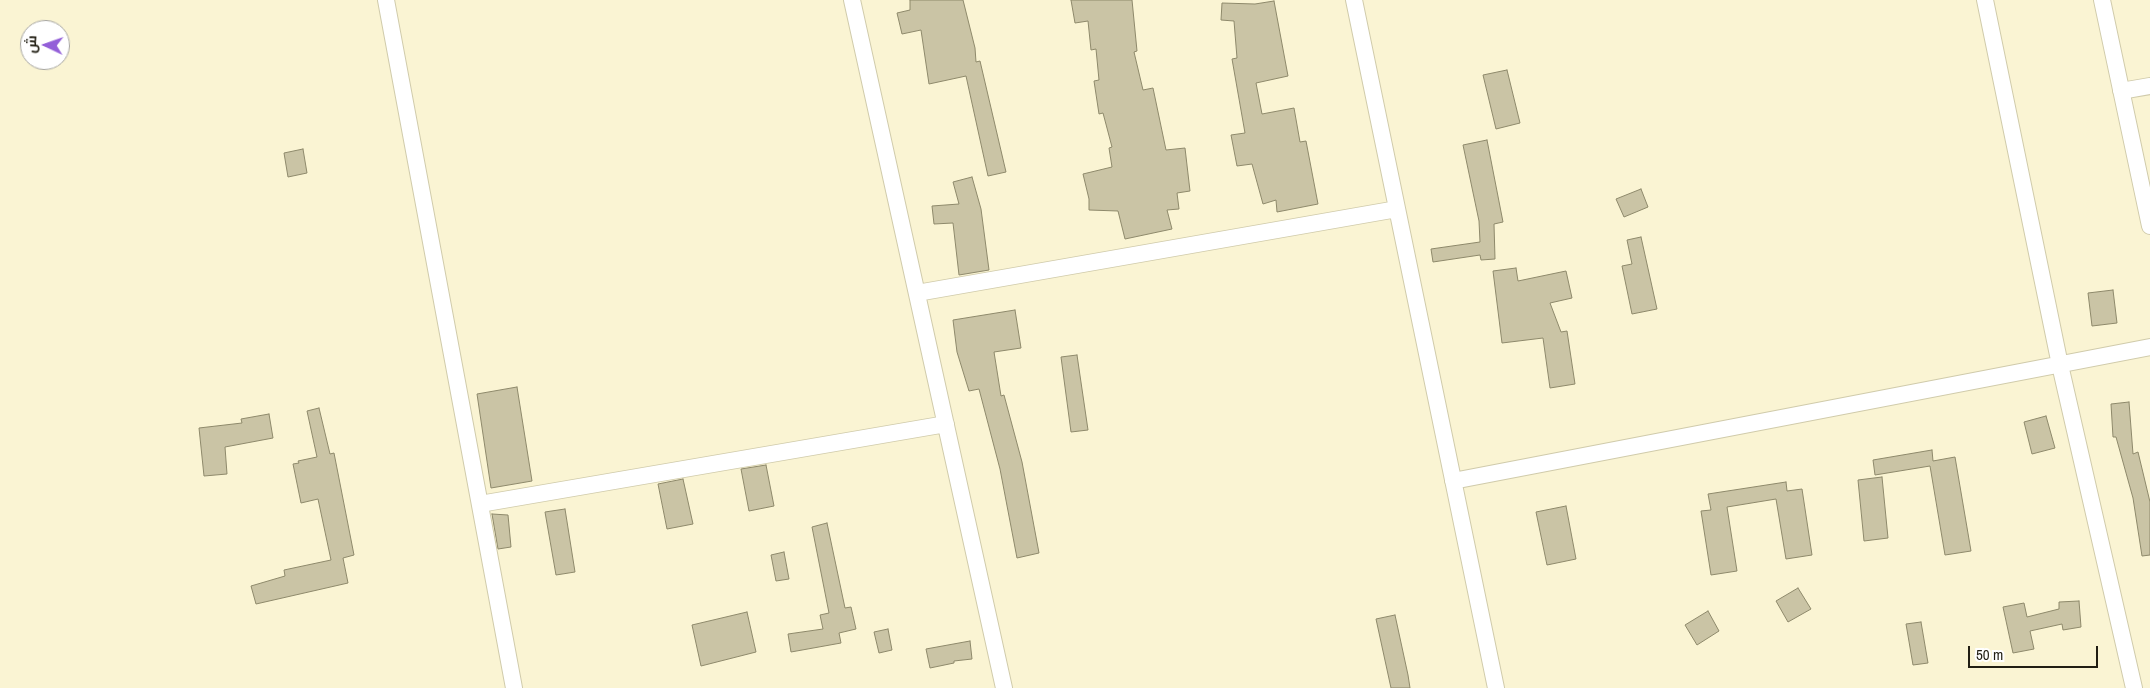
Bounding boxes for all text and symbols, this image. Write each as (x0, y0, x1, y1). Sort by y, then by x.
north arrow (20, 20, 70, 70)
text: ش (22, 35, 40, 54)
scale bar (1970, 636, 2100, 668)
text: 50 m (1976, 644, 2003, 665)

